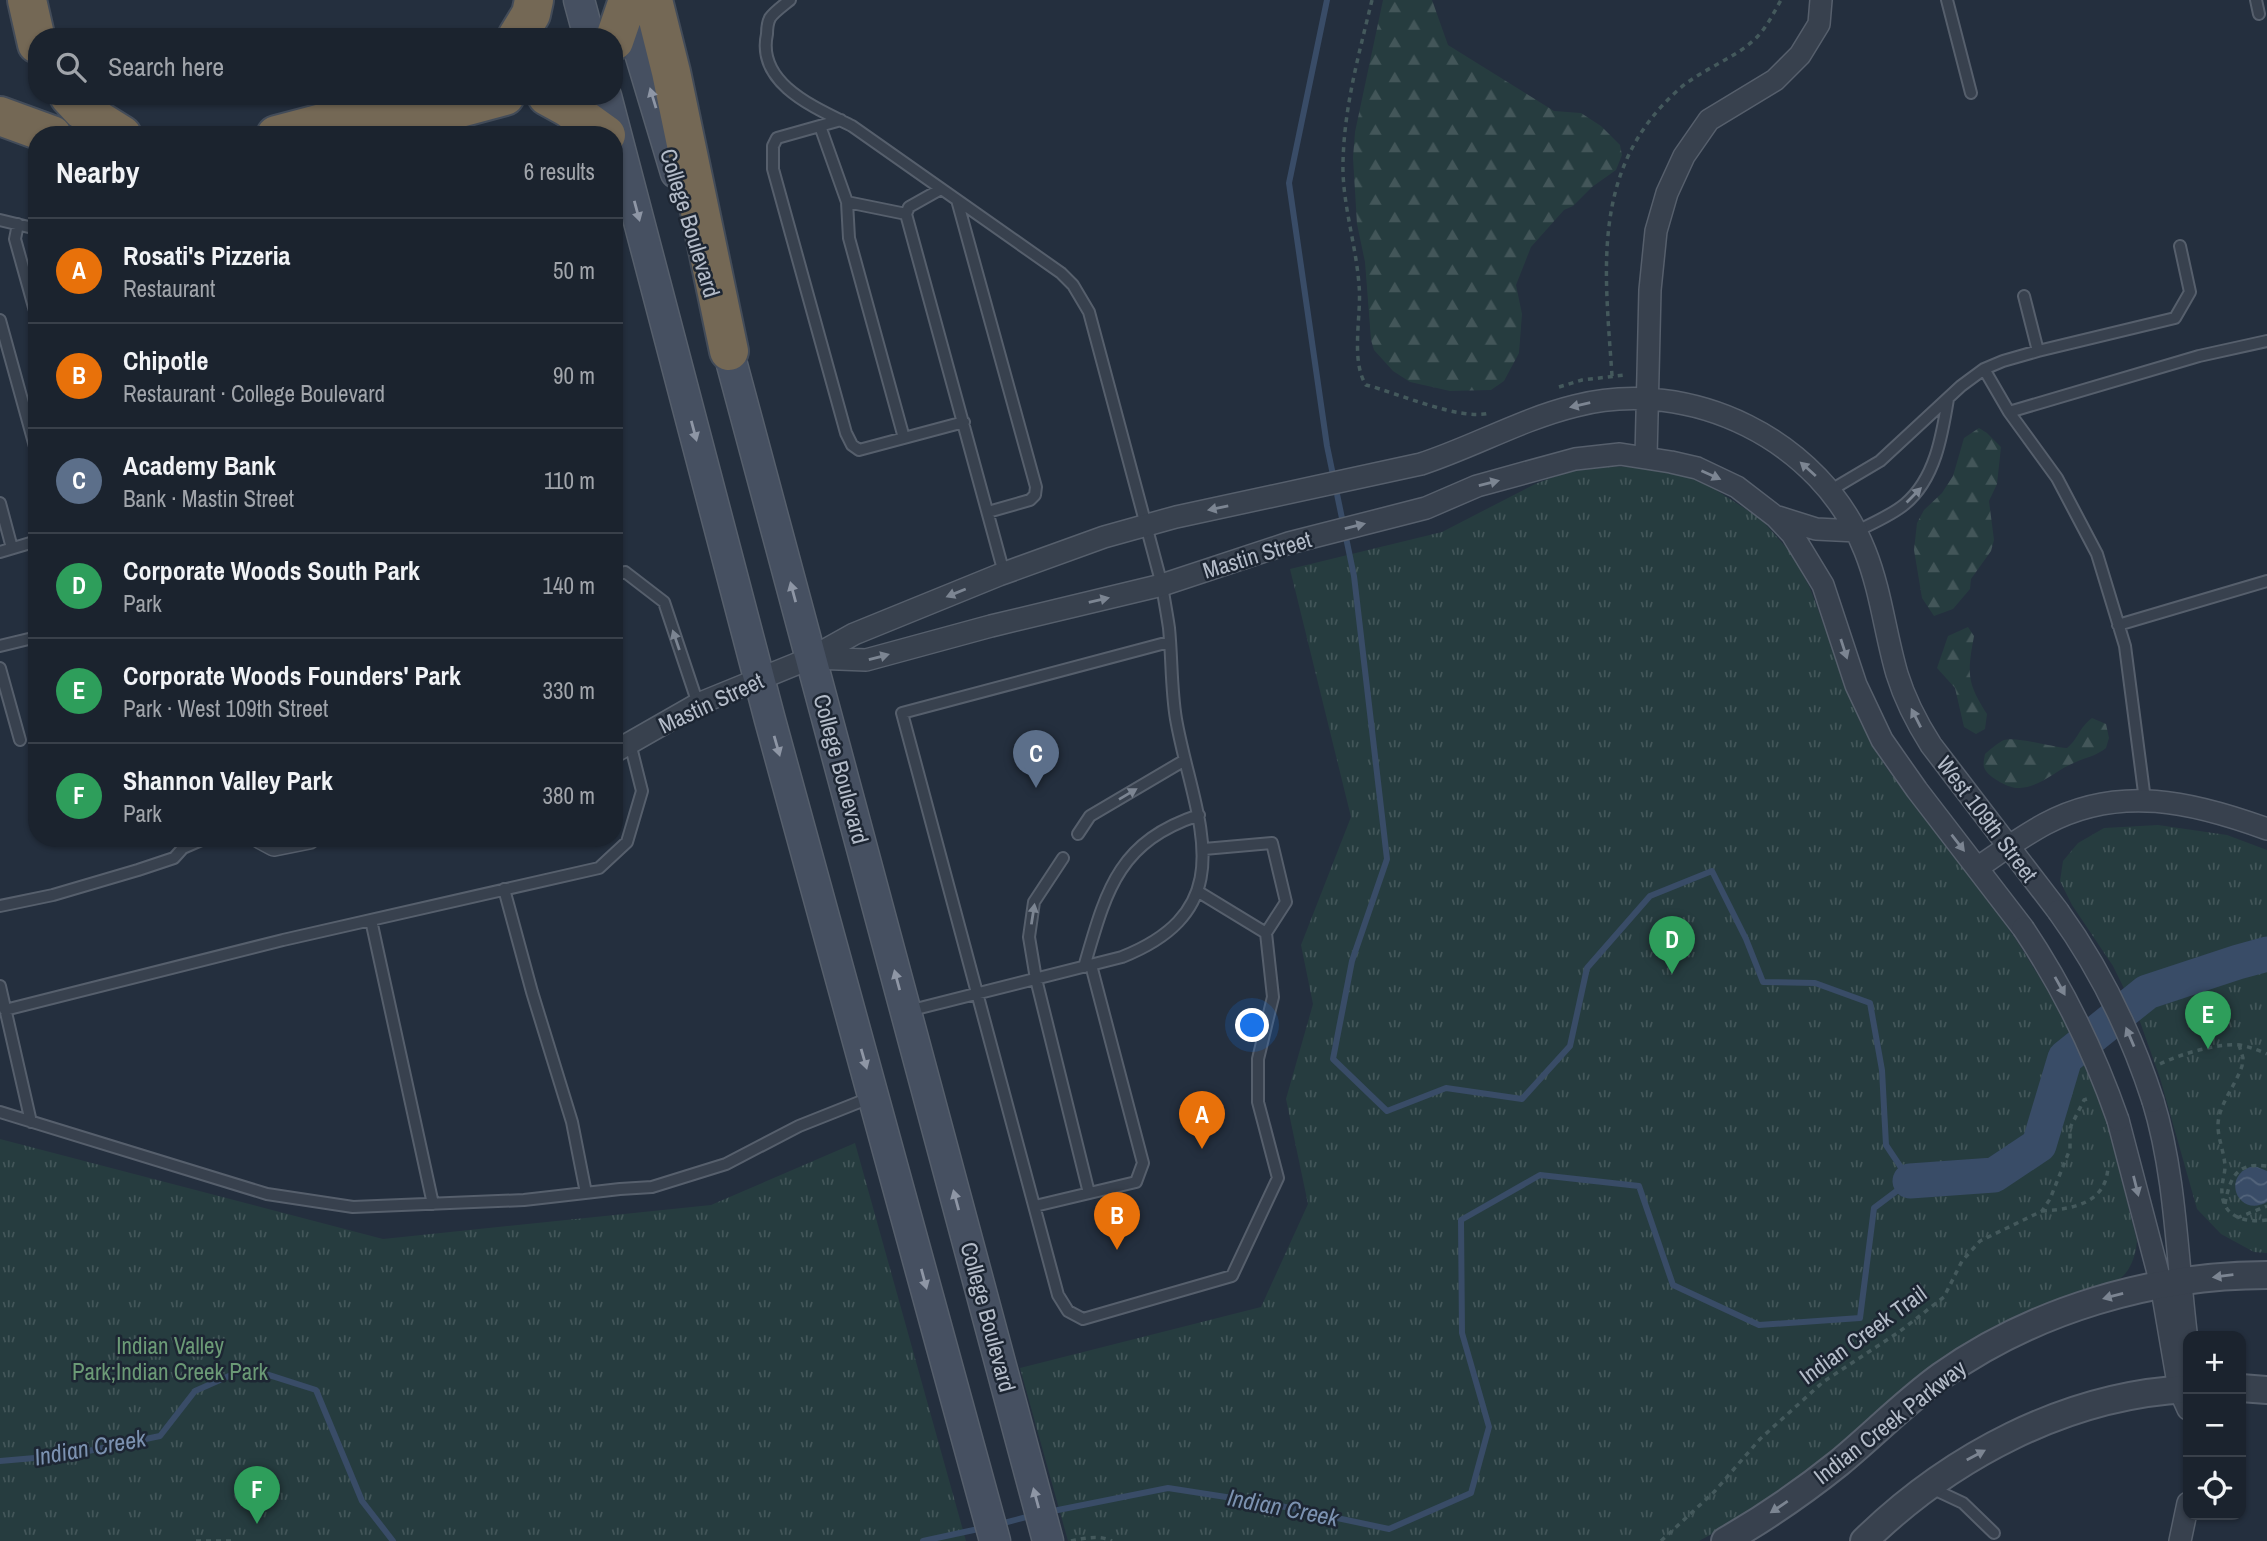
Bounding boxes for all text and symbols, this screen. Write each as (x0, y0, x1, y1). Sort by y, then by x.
search box (28, 28, 623, 105)
icon: search (52, 48, 90, 86)
text: Search here (108, 49, 224, 84)
one-way arrow (648, 87, 658, 108)
street label: College Boulevard (653, 145, 728, 301)
text: Nearby (56, 152, 139, 192)
text: 6 results (524, 156, 595, 187)
one-way arrow (632, 200, 643, 222)
text: Rosati's Pizzeria (123, 238, 290, 273)
text: A (72, 255, 86, 286)
text: 50 m (553, 255, 595, 286)
text: Restaurant (123, 273, 215, 304)
text: Chipotle (123, 343, 208, 378)
text: B (72, 360, 86, 391)
text: 90 m (553, 360, 595, 391)
text: Restaurant · College Boulevard (123, 378, 385, 409)
one-way arrow (1569, 400, 1591, 411)
one-way arrow (689, 420, 700, 442)
text: Academy Bank (123, 448, 276, 483)
one-way arrow (1799, 461, 1817, 477)
text: C (72, 465, 86, 496)
text: 110 m (544, 465, 595, 496)
one-way arrow (1701, 470, 1722, 481)
one-way arrow (1478, 477, 1500, 488)
text: Bank · Mastin Street (123, 483, 294, 514)
one-way arrow (1906, 486, 1923, 503)
one-way arrow (1207, 502, 1229, 513)
one-way arrow (1344, 520, 1366, 531)
street label: Mastin Street (1199, 523, 1315, 586)
text: Corporate Woods South Park (123, 553, 420, 588)
text: D (72, 570, 86, 601)
text: 140 m (543, 570, 595, 601)
one-way arrow (787, 581, 798, 603)
one-way arrow (945, 587, 966, 598)
text: Park (123, 588, 162, 619)
one-way arrow (1088, 594, 1110, 605)
one-way arrow (671, 629, 681, 650)
one-way arrow (1839, 638, 1849, 659)
one-way arrow (868, 651, 890, 662)
text: Corporate Woods Founders' Park (123, 658, 461, 693)
street label: Mastin Street (653, 665, 768, 740)
text: E (73, 675, 85, 706)
text: 330 m (543, 675, 595, 706)
street label: College Boulevard (807, 690, 876, 847)
text: Park · West 109th Street (123, 693, 328, 724)
one-way arrow (1910, 708, 1921, 728)
pin: C (1013, 730, 1059, 788)
one-way arrow (772, 735, 783, 757)
street label: West 109th Street (1930, 749, 2045, 888)
text: Shannon Valley Park (123, 763, 333, 798)
text: F (73, 780, 85, 811)
text: 380 m (543, 780, 595, 811)
one-way arrow (1119, 787, 1138, 800)
text: Park (123, 798, 162, 829)
one-way arrow (1950, 834, 1965, 852)
one-way arrow (1027, 903, 1038, 925)
pin: D (1649, 916, 1695, 974)
one-way arrow (891, 969, 902, 991)
one-way arrow (2053, 976, 2065, 996)
pin: E (2185, 991, 2231, 1049)
your location (1235, 1008, 1269, 1042)
one-way arrow (2124, 1027, 2135, 1048)
one-way arrow (859, 1048, 870, 1070)
pin: A (1179, 1091, 1225, 1149)
one-way arrow (2131, 1175, 2142, 1197)
one-way arrow (950, 1189, 961, 1211)
pin: B (1094, 1192, 1140, 1250)
street label: College Boulevard (954, 1238, 1023, 1395)
one-way arrow (919, 1268, 930, 1290)
one-way arrow (2212, 1271, 2234, 1282)
street label: Indian Creek Trail (1793, 1278, 1932, 1391)
one-way arrow (2102, 1291, 2124, 1302)
park label: Indian Valley Park;Indian Creek Park (72, 1330, 269, 1387)
map controls (2183, 1331, 2246, 1520)
button: + (2183, 1331, 2246, 1394)
street label: Indian Creek Parkway (1807, 1352, 1973, 1491)
button: − (2183, 1394, 2246, 1457)
water label: Indian Creek (32, 1421, 149, 1473)
one-way arrow (1966, 1449, 1986, 1461)
button: locate (2183, 1457, 2246, 1520)
pin: F (234, 1466, 280, 1524)
water label: Indian Creek (1225, 1481, 1343, 1534)
one-way arrow (1030, 1487, 1041, 1509)
one-way arrow (1770, 1500, 1788, 1514)

